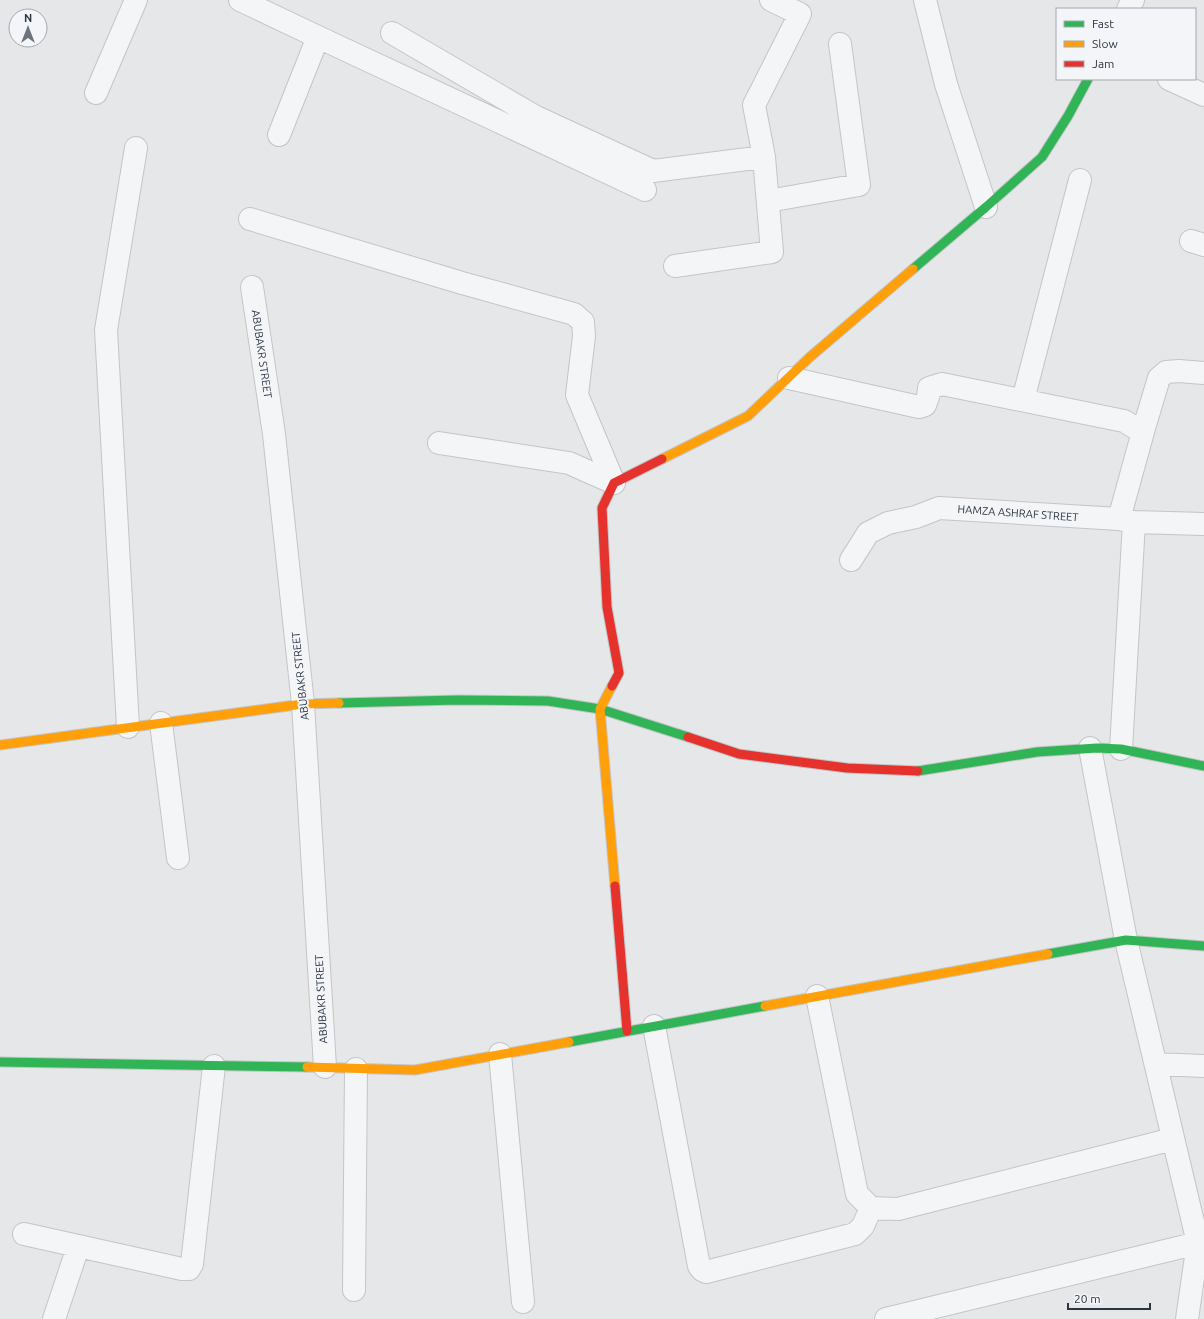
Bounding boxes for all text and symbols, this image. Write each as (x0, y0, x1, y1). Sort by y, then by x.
north arrow (8, 8, 48, 48)
legend (1056, 8, 1196, 80)
text: N (24, 12, 32, 24)
text: Fast (1092, 17, 1114, 30)
text: Slow (1092, 37, 1118, 50)
text: Jam (1092, 57, 1114, 70)
street label: ABUBAKR STREET (250, 309, 274, 399)
street label: HAMZA ASHRAF STREET (957, 503, 1079, 523)
street label: ABUBAKR STREET (289, 631, 311, 721)
street label: ABUBAKR STREET (313, 954, 329, 1044)
scale bar (1068, 1285, 1150, 1311)
text: 20 m (1074, 1292, 1101, 1305)

